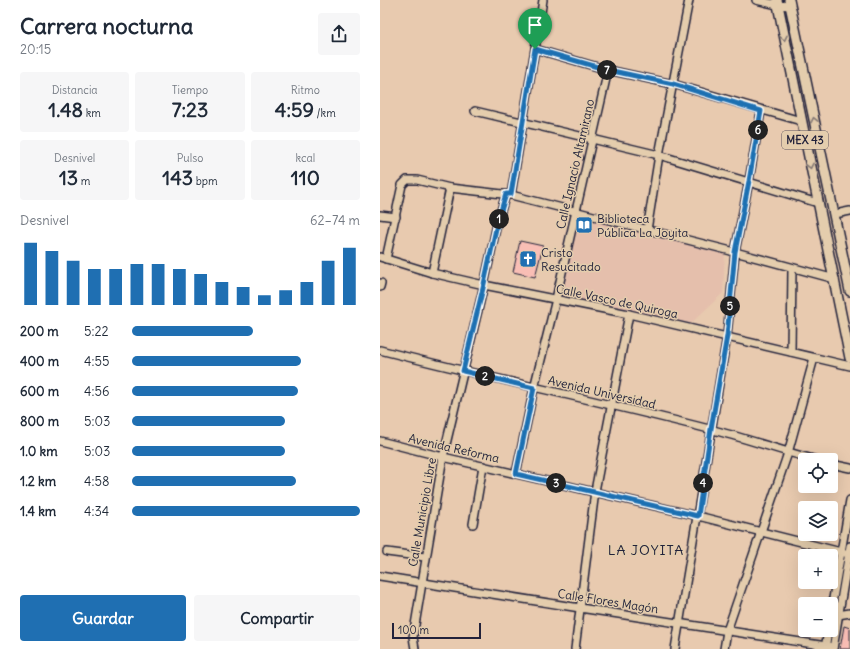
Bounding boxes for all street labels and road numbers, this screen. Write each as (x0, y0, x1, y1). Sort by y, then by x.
street label: Calle Ignacio Altamirano (553, 97, 597, 230)
road number: MEX 43 (782, 131, 828, 149)
street label: Calle Vasco de Quiroga (555, 281, 680, 321)
street label: Avenida Universidad (547, 372, 657, 412)
street label: Avenida Reforma (407, 430, 501, 466)
street label: Calle Municipio Libre (405, 456, 439, 568)
street label: Calle Flores Magón (557, 586, 659, 616)

